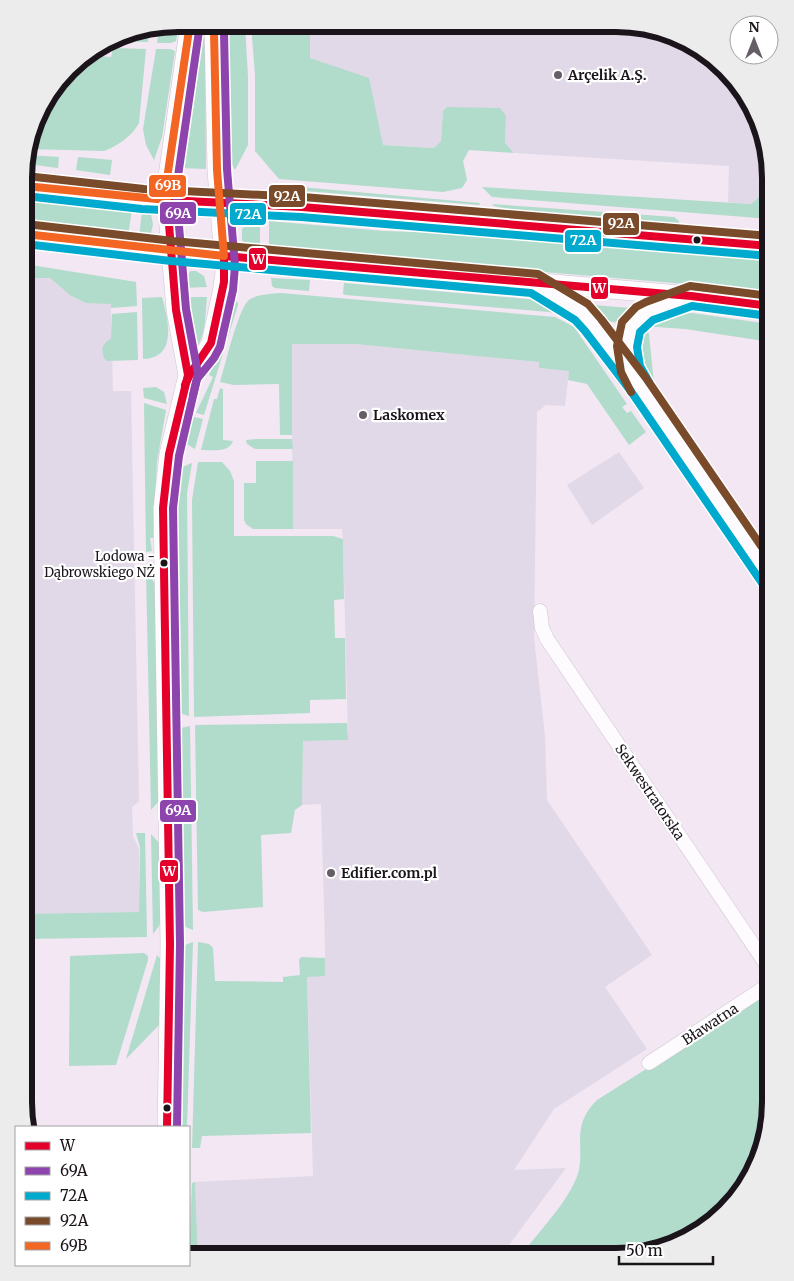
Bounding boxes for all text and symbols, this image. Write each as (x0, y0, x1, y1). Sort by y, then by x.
north arrow (729, 15, 779, 65)
text: N (748, 18, 760, 36)
place label: Arçelik A.Ş. (567, 66, 647, 84)
marker: Arçelik A.Ş. (552, 69, 564, 81)
line badge: 69B (148, 174, 187, 198)
text: 69B (155, 176, 181, 194)
line badge: 92A (268, 184, 306, 208)
text: 92A (274, 187, 301, 205)
line badge: 69A (159, 201, 197, 225)
line badge: 72A (229, 202, 267, 226)
text: 69A (165, 204, 192, 222)
text: 72A (235, 205, 262, 223)
line badge: 92A (602, 212, 640, 236)
text: 92A (608, 214, 635, 232)
line badge: 72A (564, 229, 602, 253)
text: 72A (570, 231, 597, 249)
unlabelled marker (692, 235, 702, 245)
line badge: W (248, 247, 267, 271)
text: W (250, 250, 266, 268)
line badge: W (590, 276, 609, 300)
text: W (591, 279, 607, 297)
place label: Laskomex (373, 406, 445, 424)
marker: Laskomex (357, 409, 369, 421)
place label: Lodowa - Dąbrowskiego NŻ (44, 548, 155, 581)
marker: Lodowa - Dąbrowskiego NŻ (159, 558, 169, 568)
street label: Sekwestratorska (611, 740, 689, 844)
line badge: 69A (159, 799, 197, 823)
text: 69A (165, 801, 192, 819)
line badge: W (159, 859, 179, 883)
text: W (161, 862, 177, 880)
place label: Edifier.com.pl (341, 864, 437, 882)
marker: Edifier.com.pl (325, 867, 337, 879)
street label: Bławatna (679, 999, 742, 1049)
unlabelled marker (162, 1103, 172, 1113)
legend (15, 1126, 190, 1266)
text: W (59, 1136, 76, 1155)
text: 69A (60, 1161, 88, 1180)
text: 72A (60, 1186, 88, 1205)
text: 92A (60, 1211, 89, 1230)
scale bar (619, 1234, 713, 1266)
text: 69B (60, 1236, 87, 1255)
text: 50 m (626, 1241, 663, 1260)

